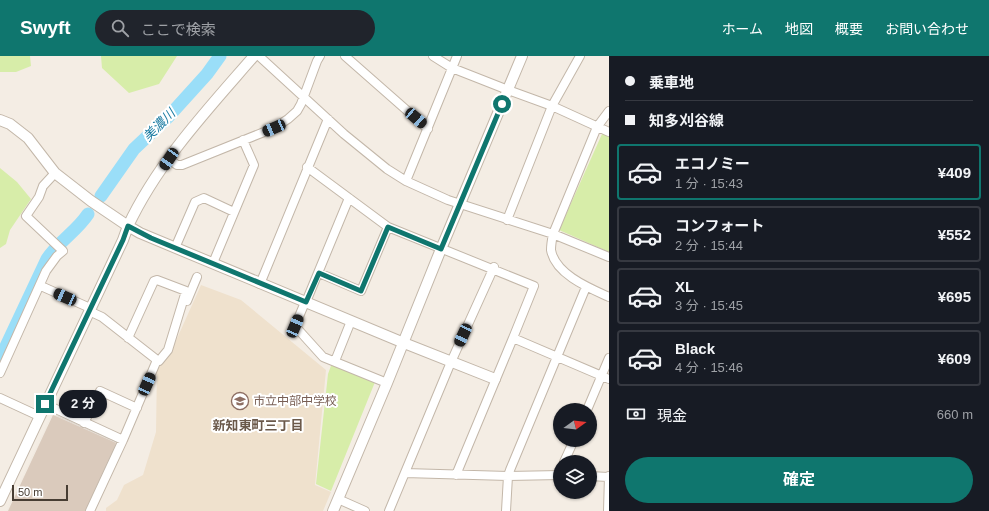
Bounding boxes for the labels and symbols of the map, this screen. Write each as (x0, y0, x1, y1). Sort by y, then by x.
route start (493, 95, 511, 113)
water label: 美濃川 (140, 104, 180, 144)
car (403, 106, 429, 130)
car (261, 118, 287, 138)
car (157, 146, 181, 172)
car (52, 287, 78, 307)
car (285, 313, 305, 339)
car (452, 322, 474, 348)
car (137, 371, 157, 397)
callout: 2 分 (59, 390, 107, 418)
school or university icon: 市立中部中学校 (230, 391, 250, 411)
place label: 市立中部中学校 (253, 394, 337, 408)
route end (36, 395, 54, 413)
north arrow (553, 403, 597, 447)
district label: 新知東町三丁目 (212, 418, 304, 433)
scale bar (12, 483, 68, 502)

